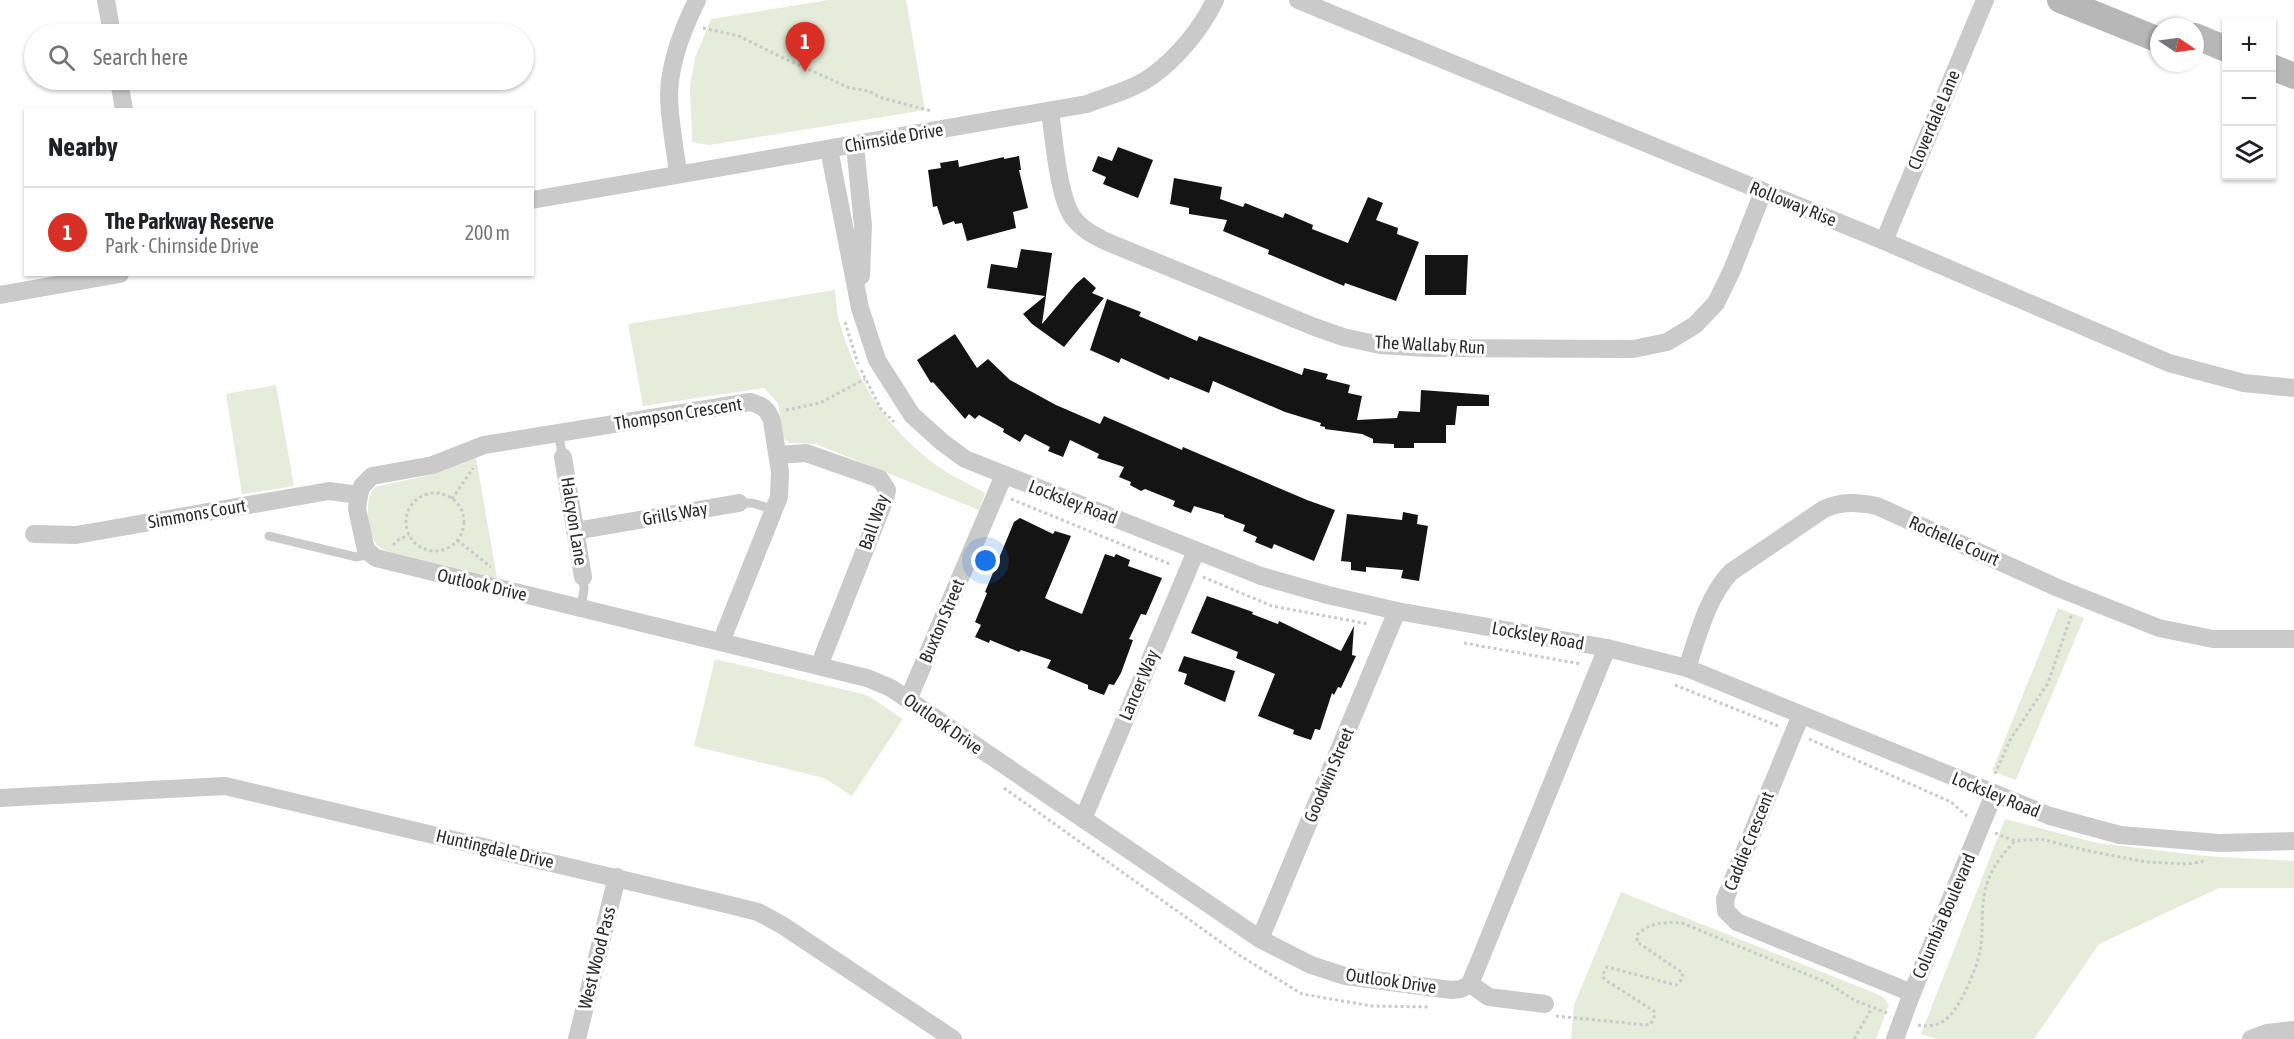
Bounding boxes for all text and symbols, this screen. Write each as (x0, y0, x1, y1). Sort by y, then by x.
north arrow (2150, 18, 2204, 72)
map controls (2222, 18, 2276, 180)
button: + (2222, 18, 2276, 72)
pin: 1 (786, 22, 824, 72)
search box (24, 24, 534, 90)
icon: search (45, 41, 78, 74)
text: Search here (93, 44, 188, 70)
street label: Cloverdale Lane (1903, 67, 1964, 173)
button: − (2222, 72, 2276, 126)
street label: Chirnside Drive (843, 119, 945, 156)
button: layers (2222, 126, 2276, 180)
text: Nearby (48, 132, 118, 162)
street label: Rolloway Rise (1747, 177, 1840, 230)
text: The Parkway Reserve (105, 208, 274, 234)
text: 1 (63, 221, 72, 244)
text: 200 m (465, 221, 510, 244)
text: Park · Chirnside Drive (105, 234, 259, 257)
street label: The Wallaby Run (1374, 331, 1486, 358)
street label: Thompson Crescent (613, 393, 743, 434)
street label: Halcyon Lane (557, 475, 592, 567)
street label: Locksley Road (1026, 475, 1120, 528)
street label: Ball Way (854, 491, 893, 552)
street label: Simmons Court (146, 495, 248, 532)
street label: Grills Way (641, 497, 709, 530)
street label: Rochelle Court (1906, 511, 2003, 570)
your location (971, 546, 1000, 575)
street label: Outlook Drive (435, 564, 529, 605)
street label: Buxton Street (915, 576, 969, 666)
street label: Locksley Road (1490, 617, 1586, 654)
street label: Lancer Way (1114, 646, 1163, 723)
street label: Outlook Drive (900, 689, 987, 758)
street label: Goodwin Street (1299, 724, 1358, 825)
street label: Locksley Road (1949, 767, 2043, 822)
street label: Caddie Crescent (1719, 788, 1778, 893)
street label: Huntingdale Drive (434, 825, 556, 872)
street label: Columbia Boulevard (1908, 850, 1979, 982)
street label: West Wood Pass (574, 905, 619, 1011)
street label: Outlook Drive (1344, 964, 1438, 997)

